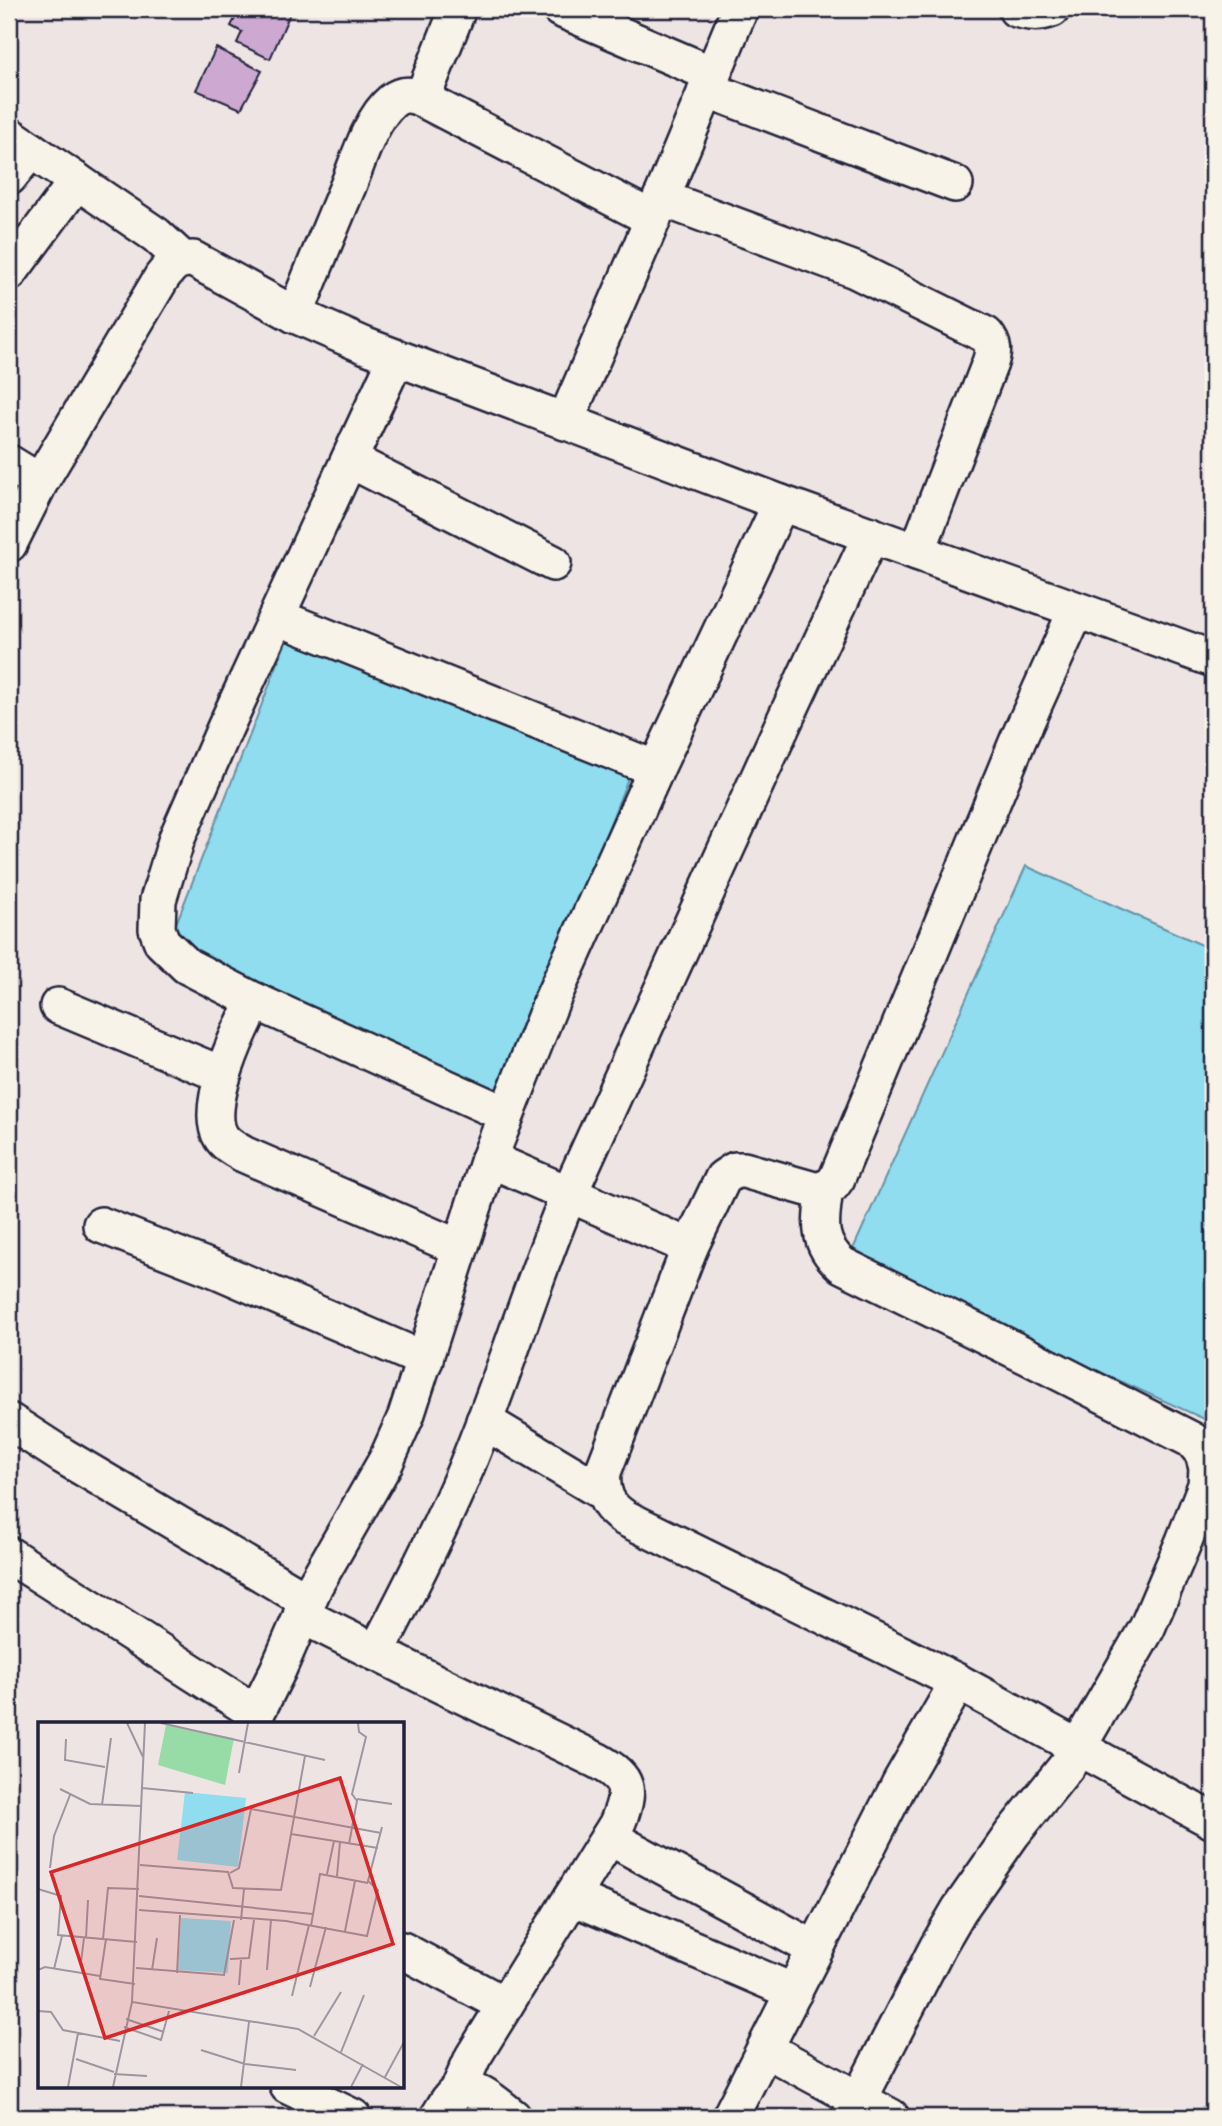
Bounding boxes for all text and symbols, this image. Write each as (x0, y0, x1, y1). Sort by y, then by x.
inset map (38, 1722, 404, 2088)

